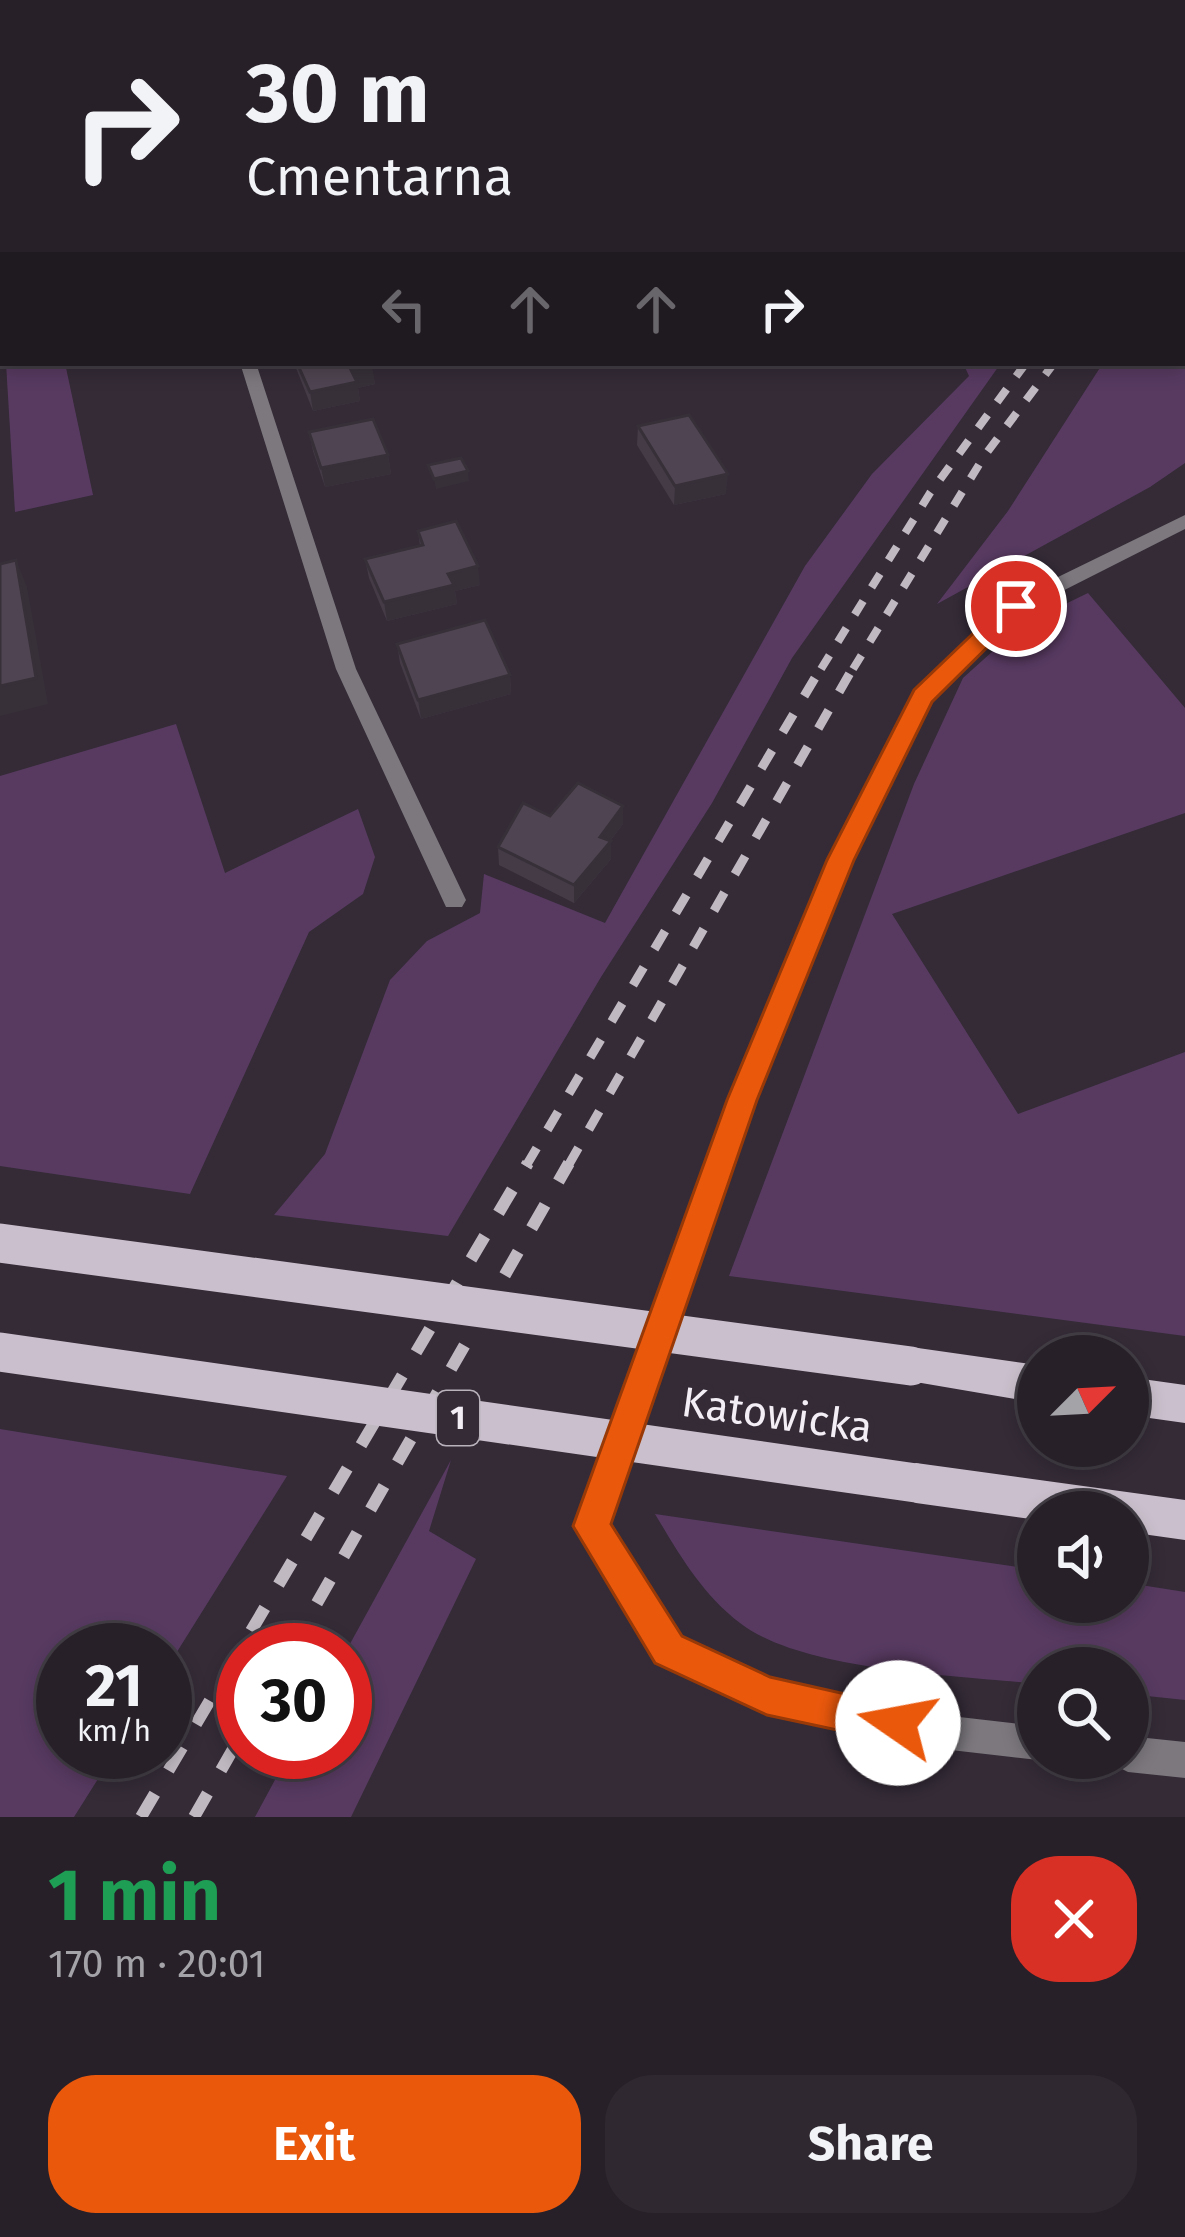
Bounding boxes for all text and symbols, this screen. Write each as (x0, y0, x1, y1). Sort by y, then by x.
text: 30 m (246, 43, 430, 144)
icon: right (48, 48, 204, 204)
text: Cmentarna (246, 145, 513, 209)
icon: left (371, 276, 437, 342)
icon: ahead (497, 276, 563, 342)
icon: ahead (623, 276, 689, 342)
icon: right (749, 276, 815, 342)
pin (965, 555, 1067, 657)
icon: arrive (983, 573, 1049, 639)
north arrow (1017, 1335, 1149, 1467)
map controls (1017, 1335, 1149, 1779)
street label: Katowicka (678, 1377, 876, 1453)
road number: 1 (437, 1391, 479, 1445)
button: sound (1017, 1491, 1149, 1623)
speed limit sign: 30 (216, 1623, 372, 1779)
button: search (1017, 1647, 1149, 1779)
text: 21 (85, 1650, 143, 1722)
position arrow (835, 1660, 961, 1786)
text: km/h (77, 1713, 151, 1749)
text: 1 min (48, 1853, 221, 1939)
button: close (1011, 1856, 1137, 1982)
text: 170 m · 20:01 (48, 1941, 265, 1987)
button: Exit (48, 2075, 581, 2213)
button: Share (605, 2075, 1137, 2213)

